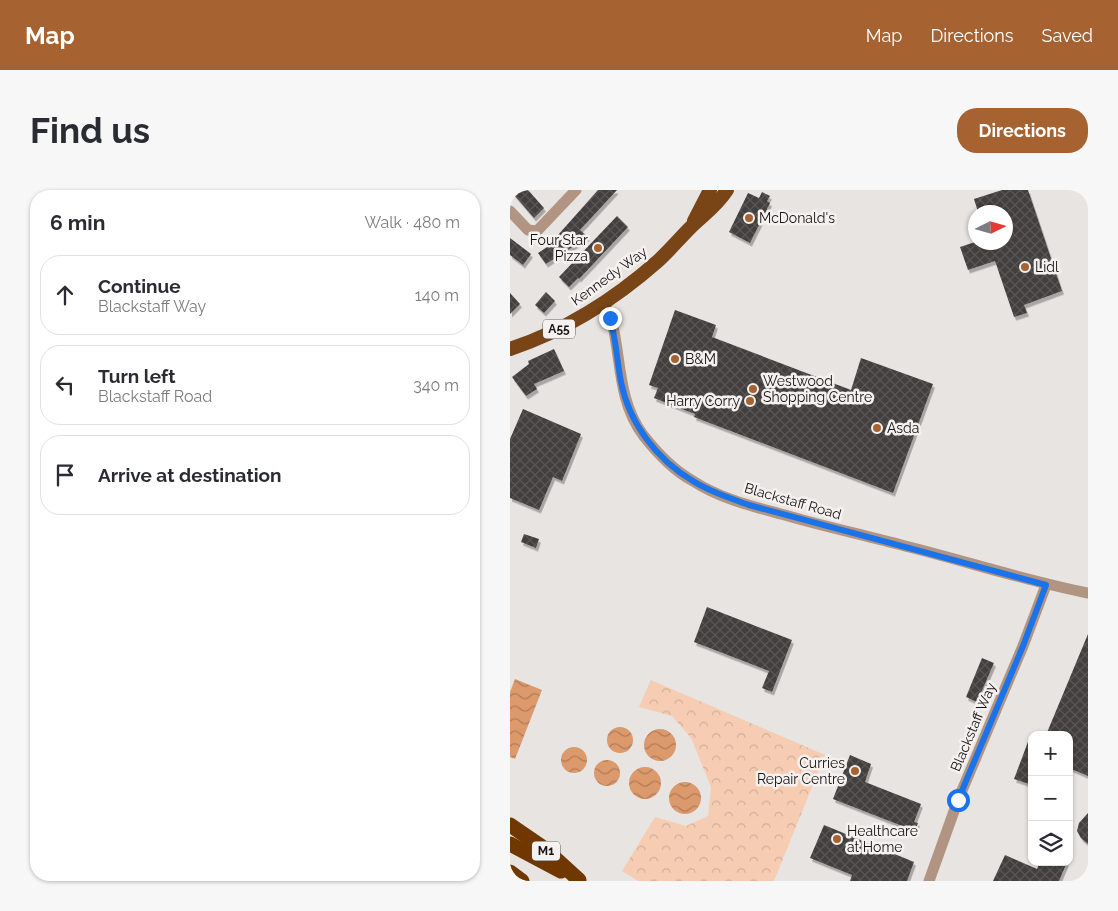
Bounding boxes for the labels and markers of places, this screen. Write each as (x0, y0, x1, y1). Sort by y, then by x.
place label: McDonald's (759, 210, 835, 226)
marker: McDonald's (743, 212, 755, 224)
place label: Four Star Pizza (530, 232, 588, 264)
marker: Four Star Pizza (592, 242, 604, 254)
place label: Lidl (1035, 259, 1059, 275)
marker: Lidl (1019, 261, 1031, 273)
place label: B&M (685, 351, 716, 367)
marker: B&M (669, 353, 681, 365)
place label: Westwood Shopping Centre (763, 373, 872, 405)
marker: Westwood Shopping Centre (747, 383, 759, 395)
place label: Harry Corry (666, 393, 740, 409)
marker: Harry Corry (744, 395, 756, 407)
place label: Asda (887, 420, 919, 436)
marker: Asda (871, 422, 883, 434)
place label: Curries Repair Centre (757, 755, 845, 787)
marker: Curries Repair Centre (849, 765, 861, 777)
place label: Healthcare at Home (847, 823, 918, 855)
marker: Healthcare at Home (831, 833, 843, 845)

